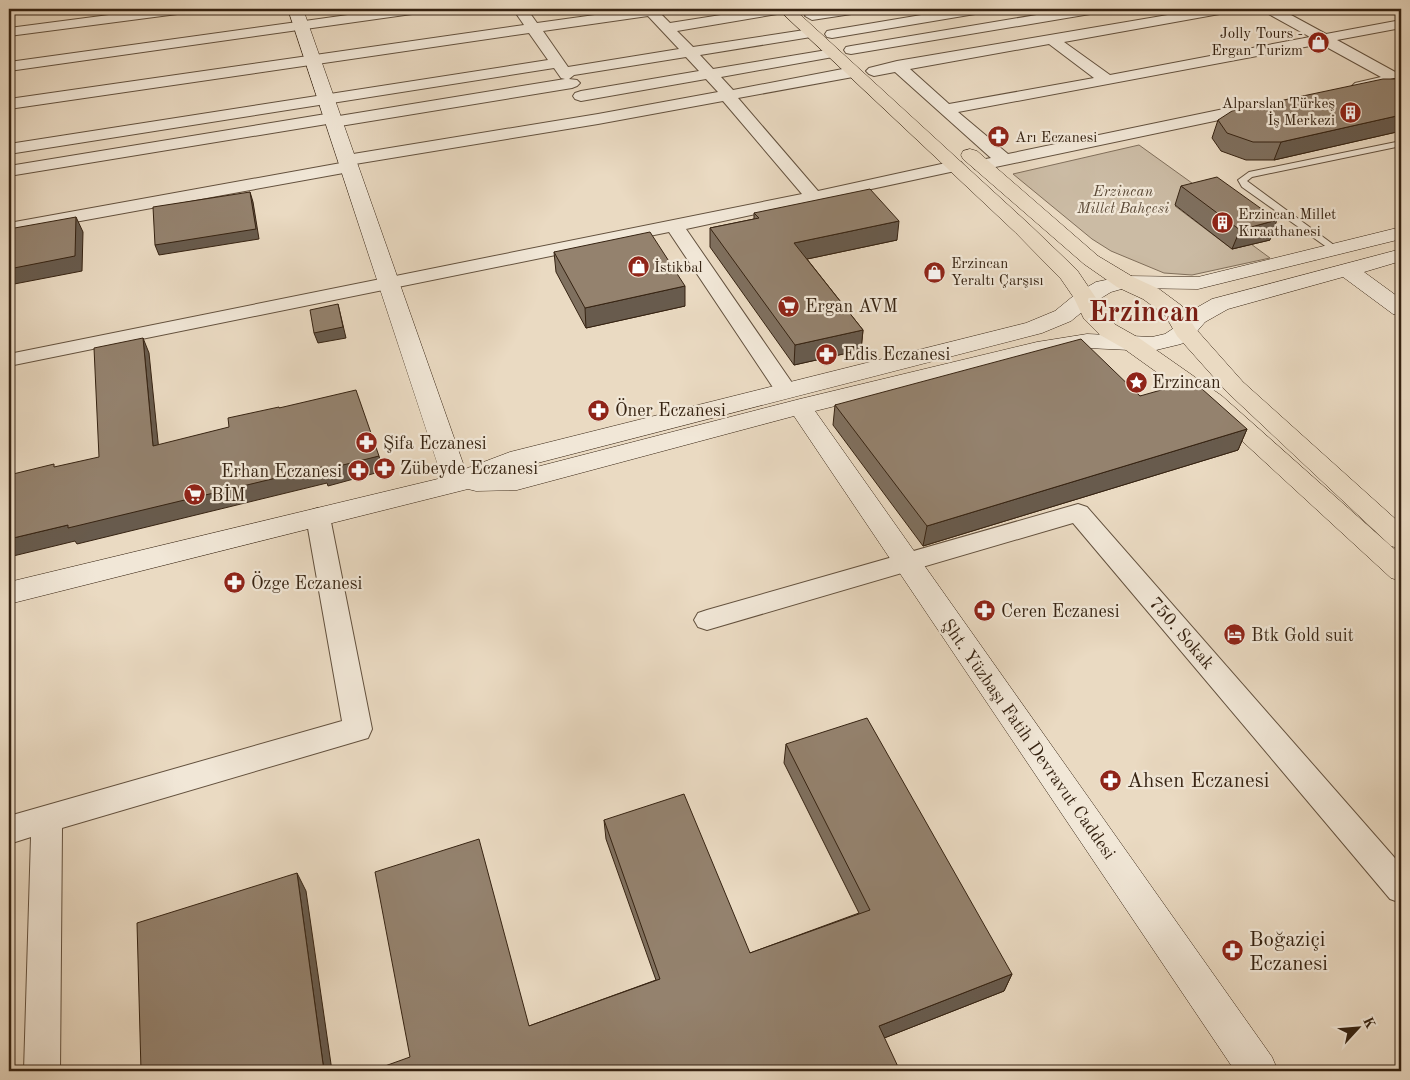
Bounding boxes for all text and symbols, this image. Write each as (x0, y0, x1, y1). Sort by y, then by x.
place label: Jolly Tours - Ergan Turizm (1211, 27, 1303, 59)
shop icon: Jolly Tours - Ergan Turizm (1307, 30, 1331, 54)
place label: Alparslan Türkeş İş Merkezi (1222, 97, 1335, 129)
building icon: Alparslan Türkeş İş Merkezi (1339, 100, 1363, 124)
pharmacy icon: Arı Eczanesi (987, 125, 1011, 149)
place label: Arı Eczanesi (1015, 131, 1097, 146)
park label: Erzincan Millet Bahçesi (1076, 185, 1169, 217)
place label: Erzincan Millet Kıraathanesi (1238, 208, 1336, 240)
building icon: Erzincan Millet Kıraathanesi (1210, 211, 1234, 235)
shop icon: İstikbal (626, 255, 650, 279)
place label: Erzincan Yeraltı Çarşısı (951, 257, 1044, 289)
place label: İstikbal (654, 258, 703, 276)
shop icon: Erzincan Yeraltı Çarşısı (923, 260, 947, 284)
supermarket icon: Ergan AVM (777, 294, 801, 318)
place label: Ergan AVM (805, 298, 898, 316)
district label: Erzincan (1088, 300, 1200, 328)
pharmacy icon: Edis Eczanesi (815, 342, 839, 366)
place label: Edis Eczanesi (843, 346, 950, 364)
place icon: Erzincan (1124, 370, 1148, 394)
place label: Erzincan (1152, 374, 1221, 392)
pharmacy icon: Öner Eczanesi (587, 398, 611, 422)
place label: Öner Eczanesi (615, 398, 726, 420)
pharmacy icon: Şifa Eczanesi (355, 431, 379, 455)
place label: Şifa Eczanesi (383, 435, 487, 453)
pharmacy icon: Zübeyde Eczanesi (372, 456, 396, 480)
pharmacy icon: Erhan Eczanesi (346, 459, 370, 483)
place label: Zübeyde Eczanesi (400, 460, 538, 478)
place label: Erhan Eczanesi (221, 463, 342, 481)
supermarket icon: BİM (183, 483, 207, 507)
place label: BİM (211, 484, 246, 505)
pharmacy icon: Özge Eczanesi (223, 571, 247, 595)
place label: Özge Eczanesi (251, 571, 362, 593)
street label: 750. Sokak (1145, 594, 1217, 673)
pharmacy icon: Ceren Eczanesi (973, 599, 997, 623)
place label: Ceren Eczanesi (1001, 603, 1120, 621)
street label: Şht. Yüzbaşı Fatih Devravut Caddesi (938, 616, 1118, 863)
hotel icon: Btk Gold suit (1223, 623, 1247, 647)
place label: Btk Gold suit (1251, 627, 1354, 645)
pharmacy icon: Ahsen Eczanesi (1099, 768, 1123, 792)
place label: Ahsen Eczanesi (1127, 771, 1270, 792)
place label: Boğaziçi Eczanesi (1249, 930, 1328, 975)
pharmacy icon: Boğaziçi Eczanesi (1221, 939, 1245, 963)
north arrow (1332, 1002, 1382, 1052)
text: K (1360, 1015, 1378, 1031)

